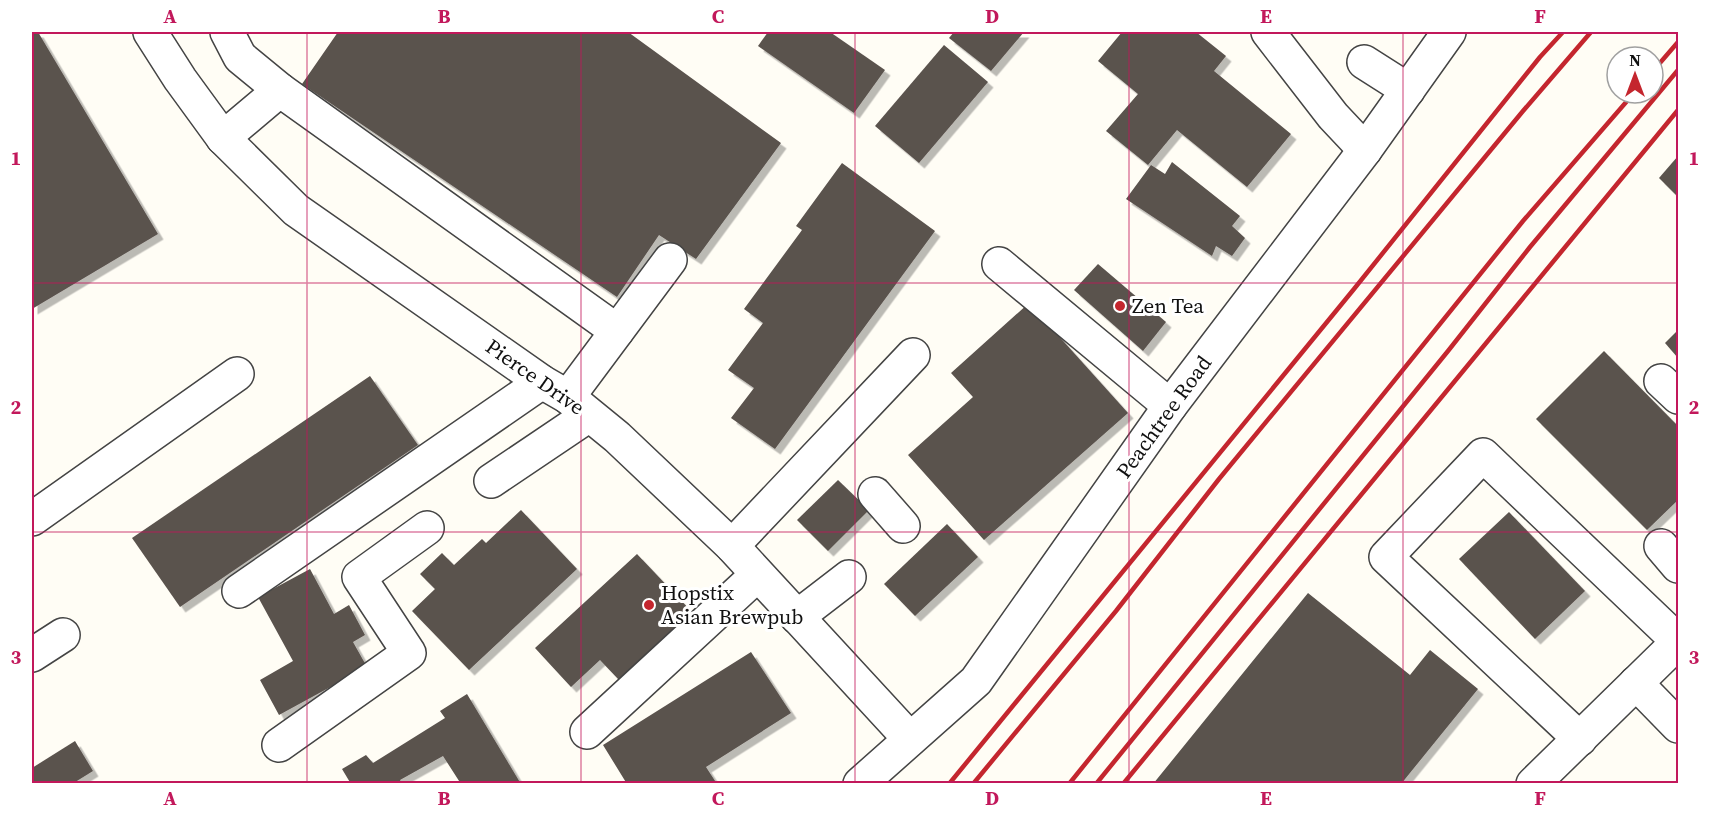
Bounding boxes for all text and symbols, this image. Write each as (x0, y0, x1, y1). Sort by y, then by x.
text: A (163, 2, 177, 30)
text: B (437, 2, 451, 30)
text: C (712, 2, 724, 30)
text: D (985, 2, 999, 30)
text: E (1260, 2, 1272, 30)
text: F (1534, 2, 1546, 30)
north arrow (1605, 45, 1665, 105)
text: N (1629, 49, 1641, 71)
text: 1 (11, 144, 21, 172)
text: 1 (1689, 144, 1699, 172)
place label: Zen Tea (1132, 291, 1204, 320)
marker: Zen Tea (1113, 299, 1127, 313)
street label: Pierce Drive (480, 332, 591, 421)
street label: Peachtree Road (1109, 349, 1218, 484)
text: 2 (11, 393, 22, 421)
text: 2 (1689, 393, 1700, 421)
place label: Hopstix Asian Brewpub (661, 578, 803, 631)
marker: Hopstix Asian Brewpub (642, 598, 656, 612)
text: 3 (11, 643, 22, 671)
text: 3 (1689, 643, 1700, 671)
text: A (163, 784, 177, 812)
text: B (437, 784, 451, 812)
text: C (712, 784, 724, 812)
text: D (985, 784, 999, 812)
text: E (1260, 784, 1272, 812)
text: F (1534, 784, 1546, 812)

